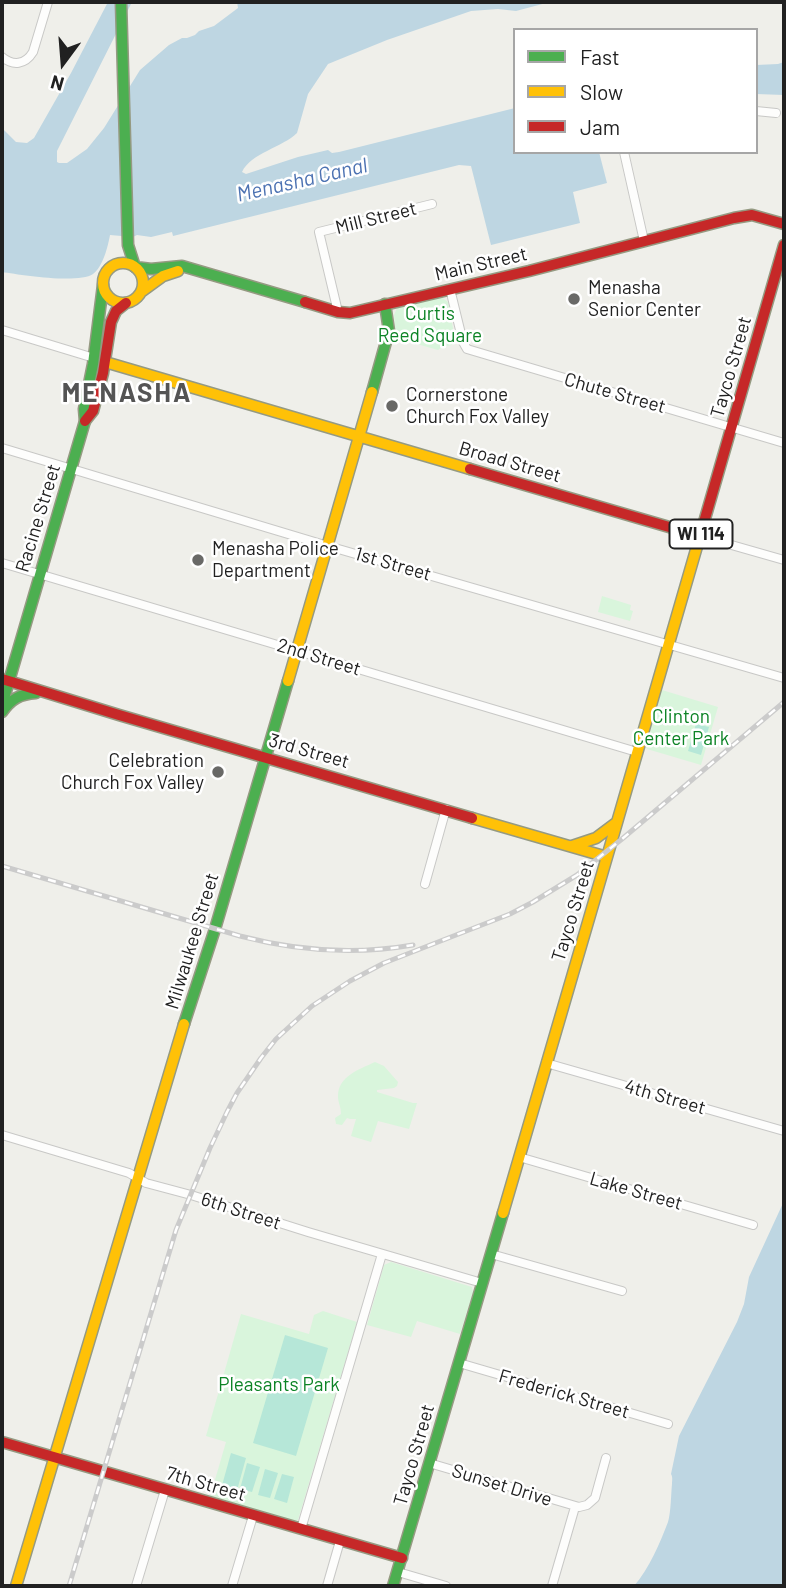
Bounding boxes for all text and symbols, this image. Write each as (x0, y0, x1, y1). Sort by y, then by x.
north arrow (28, 28, 98, 98)
legend (513, 28, 758, 154)
text: Fast (580, 44, 620, 69)
text: N (48, 71, 66, 96)
text: Slow (580, 79, 623, 104)
text: Jam (580, 114, 620, 139)
water label: Menasha Canal (234, 153, 370, 207)
street label: Mill Street (333, 197, 419, 239)
street label: Main Street (433, 242, 529, 286)
place label: Menasha Senior Center (588, 277, 701, 321)
marker: Menasha Senior Center (566, 291, 582, 307)
park label: Curtis Reed Square (378, 303, 482, 347)
street label: Tayco Street (706, 314, 756, 420)
street label: Chute Street (562, 368, 668, 418)
district label: MENASHA (63, 377, 191, 409)
place label: Cornerstone Church Fox Valley (406, 384, 549, 428)
marker: Cornerstone Church Fox Valley (384, 398, 400, 414)
street label: Broad Street (456, 437, 564, 487)
street label: Racine Street (11, 461, 65, 575)
road number: WI 114 (670, 520, 732, 548)
place label: Menasha Police Department (212, 538, 339, 582)
street label: 1st Street (352, 542, 434, 586)
marker: Menasha Police Department (190, 552, 206, 568)
street label: 2nd Street (274, 633, 364, 681)
park label: Clinton Center Park (633, 706, 729, 750)
street label: 3rd Street (266, 729, 352, 773)
place label: Celebration Church Fox Valley (61, 750, 204, 794)
marker: Celebration Church Fox Valley (210, 764, 226, 780)
street label: Tayco Street (547, 858, 599, 964)
street label: Milwaukee Street (160, 870, 224, 1012)
street label: 4th Street (622, 1075, 708, 1119)
street label: Lake Street (587, 1167, 685, 1215)
street label: 6th Street (198, 1187, 284, 1235)
street label: Frederick Street (496, 1364, 632, 1424)
park label: Pleasants Park (218, 1374, 340, 1396)
street label: Tayco Street (389, 1402, 439, 1508)
street label: Sunset Drive (449, 1459, 555, 1511)
street label: 7th Street (164, 1462, 248, 1506)

